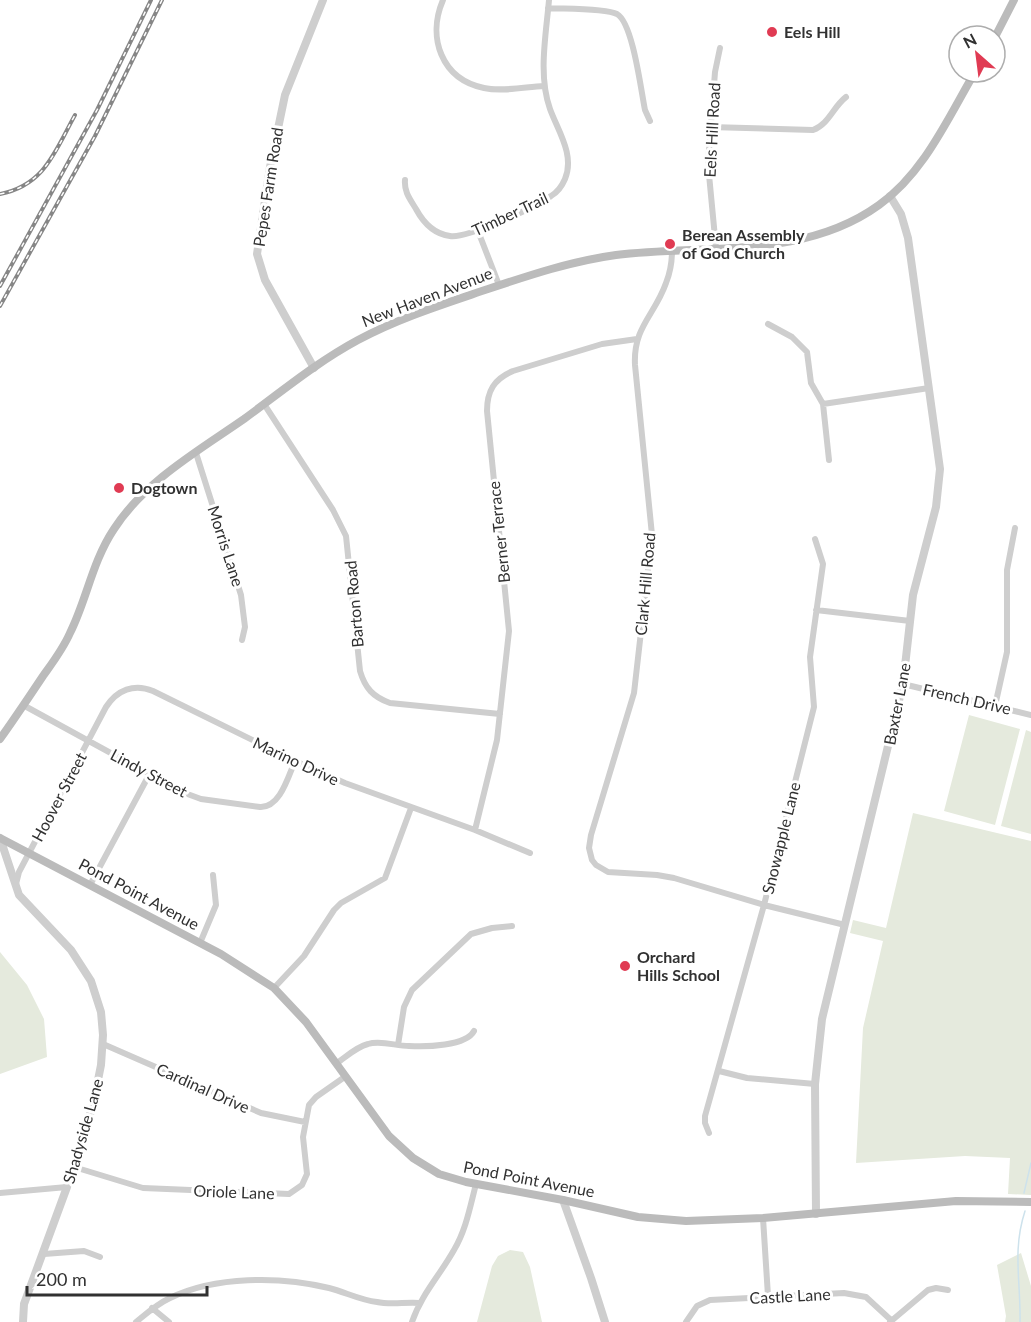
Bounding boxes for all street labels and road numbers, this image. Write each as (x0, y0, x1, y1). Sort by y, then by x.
street label: Eels Hill Road (700, 82, 723, 178)
street label: Pepes Farm Road (249, 126, 286, 248)
street label: Timber Trail (469, 188, 551, 239)
street label: New Haven Avenue (359, 263, 495, 330)
street label: Berner Terrace (484, 480, 513, 584)
street label: Morris Lane (205, 503, 248, 589)
street label: Clark Hill Road (631, 532, 658, 636)
street label: Barton Road (340, 560, 367, 648)
street label: Baxter Lane (879, 661, 914, 747)
street label: French Drive (921, 679, 1013, 718)
street label: Marino Drive (250, 732, 342, 789)
street label: Lindy Street (108, 744, 191, 801)
street label: Hoover Street (27, 749, 90, 845)
street label: Snowapple Lane (757, 780, 804, 896)
street label: Pond Point Avenue (76, 854, 203, 933)
street label: Cardinal Drive (154, 1059, 253, 1117)
street label: Shadyside Lane (58, 1076, 107, 1186)
street label: Pond Point Avenue (462, 1156, 596, 1201)
street label: Oriole Lane (193, 1181, 275, 1202)
street label: Castle Lane (749, 1284, 831, 1307)

